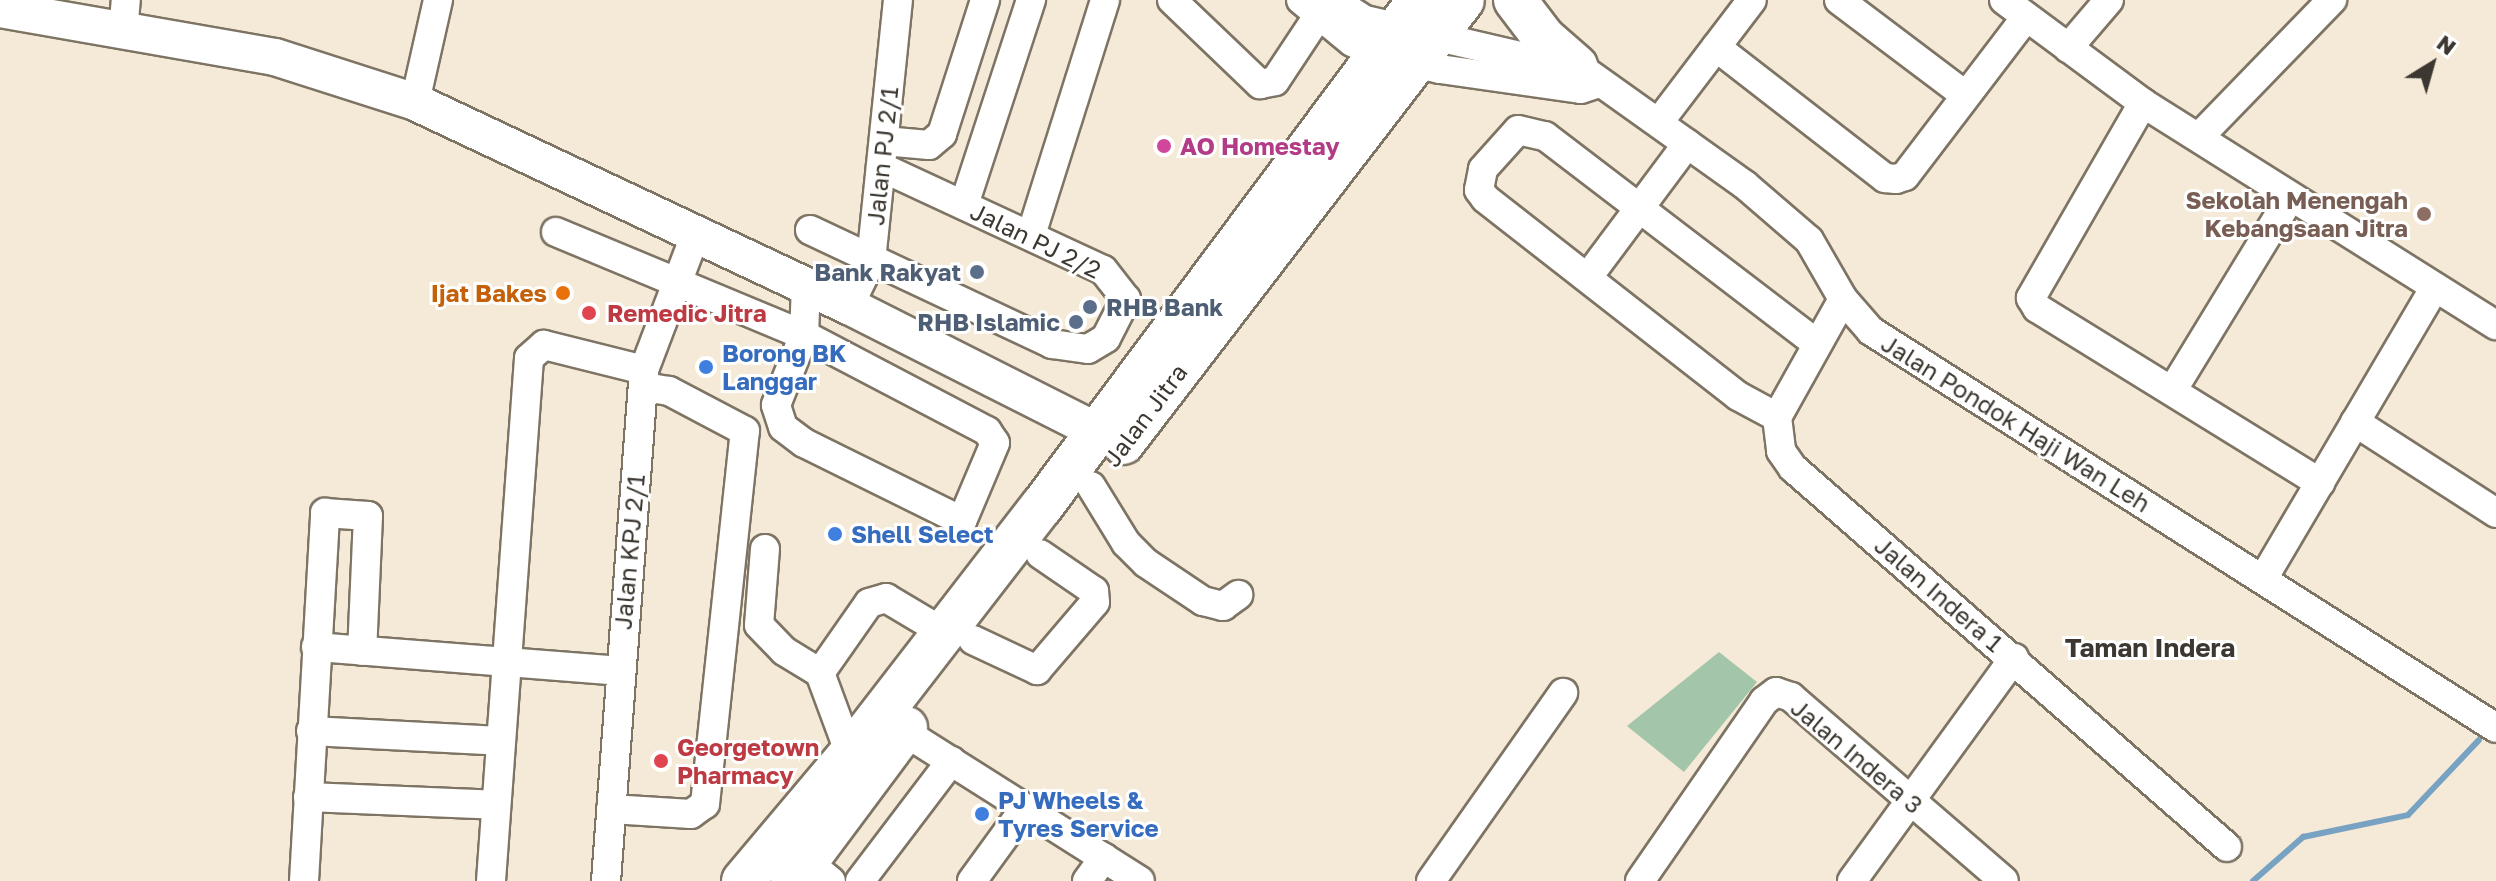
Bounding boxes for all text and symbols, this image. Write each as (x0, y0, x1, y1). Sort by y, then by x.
north arrow (2392, 24, 2472, 104)
text: N (2432, 29, 2462, 60)
street label: Jalan PJ 2/1 (860, 85, 904, 227)
place label: AO Homestay (1180, 132, 1340, 160)
marker: AO Homestay (1155, 137, 1173, 155)
place label: Sekolah Menengah Kebangsaan Jitra (2186, 186, 2408, 242)
street label: Jalan PJ 2/2 (966, 196, 1106, 284)
marker: Sekolah Menengah Kebangsaan Jitra (2415, 205, 2433, 223)
place label: Bank Rakyat (814, 258, 961, 286)
marker: Bank Rakyat (968, 263, 986, 281)
place label: Ijat Bakes (431, 279, 547, 307)
marker: Ijat Bakes (554, 284, 572, 302)
place label: RHB Bank (1106, 293, 1223, 321)
marker: RHB Bank (1081, 298, 1099, 316)
place label: Remedic Jitra (607, 299, 767, 327)
marker: Remedic Jitra (578, 302, 600, 324)
place label: RHB Islamic (917, 308, 1060, 336)
marker: RHB Islamic (1067, 313, 1085, 331)
street label: Jalan Pondok Haji Wan Leh (1876, 328, 2156, 518)
place label: Borong BK Langgar (722, 339, 846, 395)
marker: Borong BK Langgar (697, 358, 715, 376)
street label: Jalan Jitra (1097, 358, 1193, 472)
street label: Jalan KPJ 2/1 (608, 473, 650, 631)
place label: Shell Select (851, 520, 994, 548)
marker: Shell Select (826, 525, 844, 543)
street label: Jalan Indera 1 (1869, 531, 2009, 657)
district label: Taman Indera (2065, 632, 2235, 664)
street label: Jalan Indera 3 (1785, 693, 1929, 819)
place label: Georgetown Pharmacy (677, 733, 819, 789)
marker: Georgetown Pharmacy (652, 752, 670, 770)
place label: PJ Wheels & Tyres Service (998, 786, 1159, 842)
marker: PJ Wheels & Tyres Service (973, 805, 991, 823)

